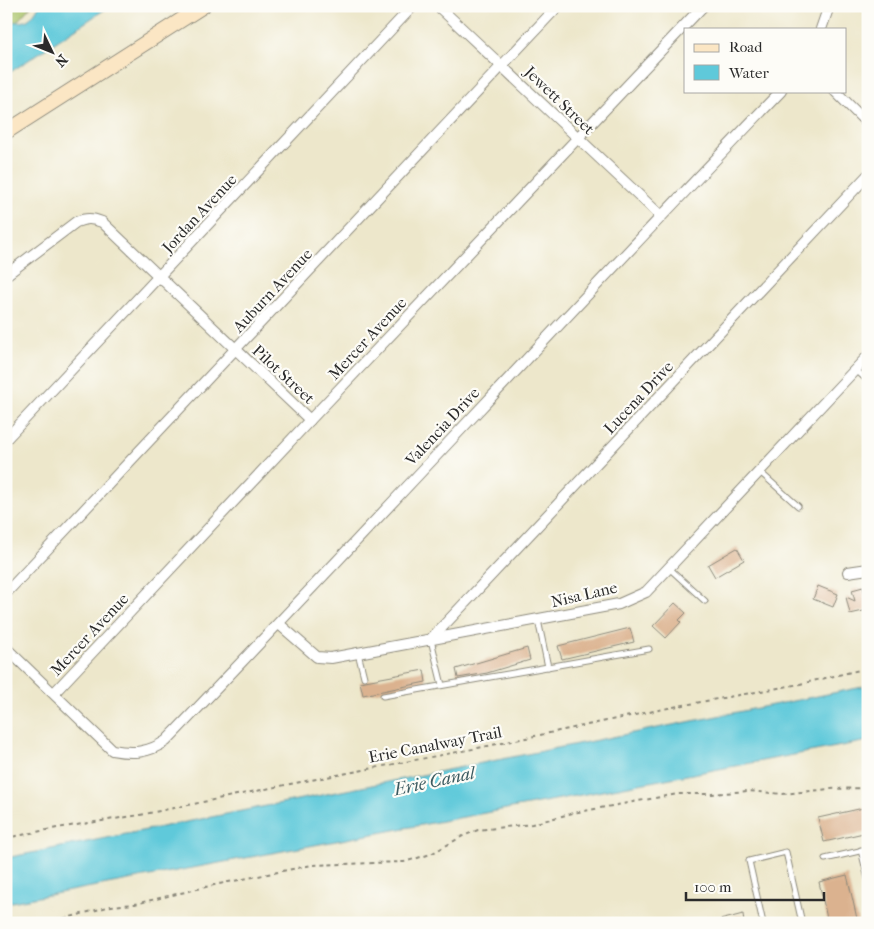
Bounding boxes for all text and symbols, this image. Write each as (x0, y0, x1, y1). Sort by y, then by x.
north arrow (28, 28, 78, 78)
legend (684, 28, 846, 92)
text: Road (729, 38, 763, 56)
text: N (51, 51, 71, 70)
street label: Jewett Street (519, 61, 599, 139)
text: Water (728, 64, 769, 82)
street label: Jordan Avenue (157, 170, 241, 258)
street label: Auburn Avenue (228, 244, 316, 337)
street label: Mercer Avenue (324, 293, 411, 384)
street label: Pilot Street (249, 341, 319, 408)
street label: Lucena Drive (600, 357, 677, 438)
street label: Valencia Drive (401, 383, 483, 470)
street label: Nisa Lane (549, 578, 619, 611)
street label: Mercer Avenue (46, 589, 133, 680)
street label: Erie Canalway Trail (367, 722, 504, 767)
water label: Erie Canal (391, 762, 479, 800)
scale bar (686, 869, 824, 901)
text: 100 m (694, 878, 732, 896)

